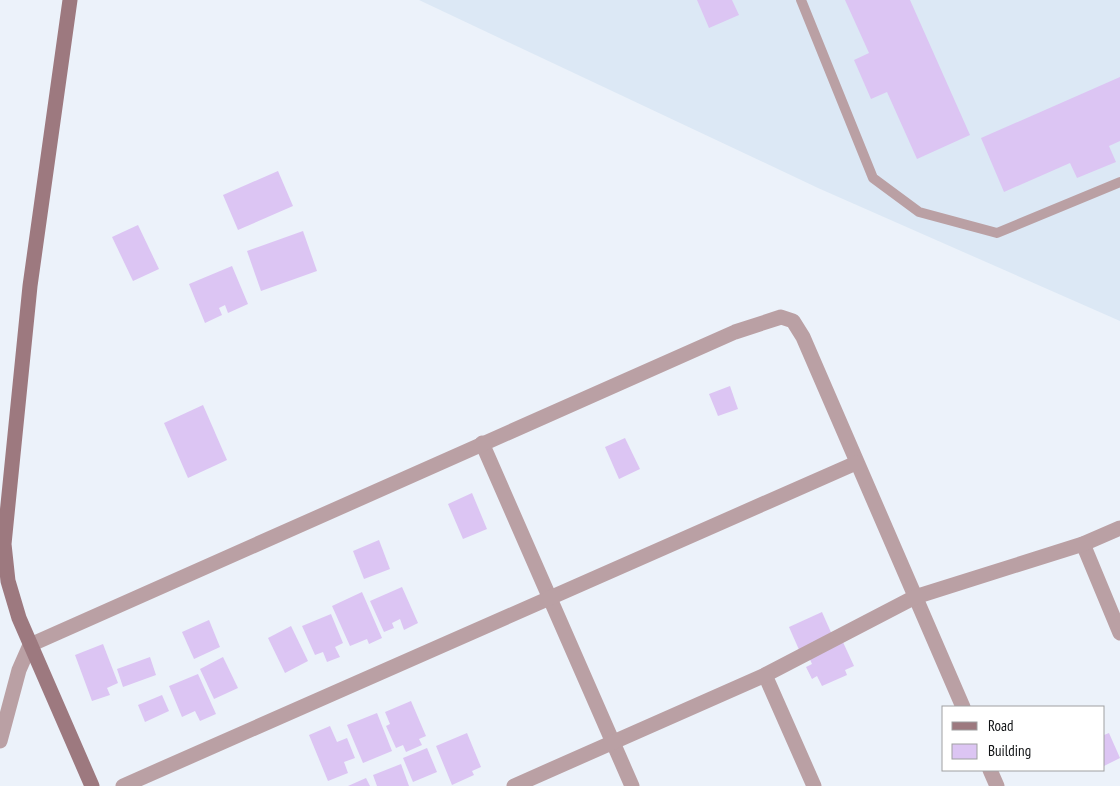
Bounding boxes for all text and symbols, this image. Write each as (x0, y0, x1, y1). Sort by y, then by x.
legend (942, 706, 1105, 771)
text: Road (988, 716, 1014, 735)
text: Building (988, 741, 1031, 760)

